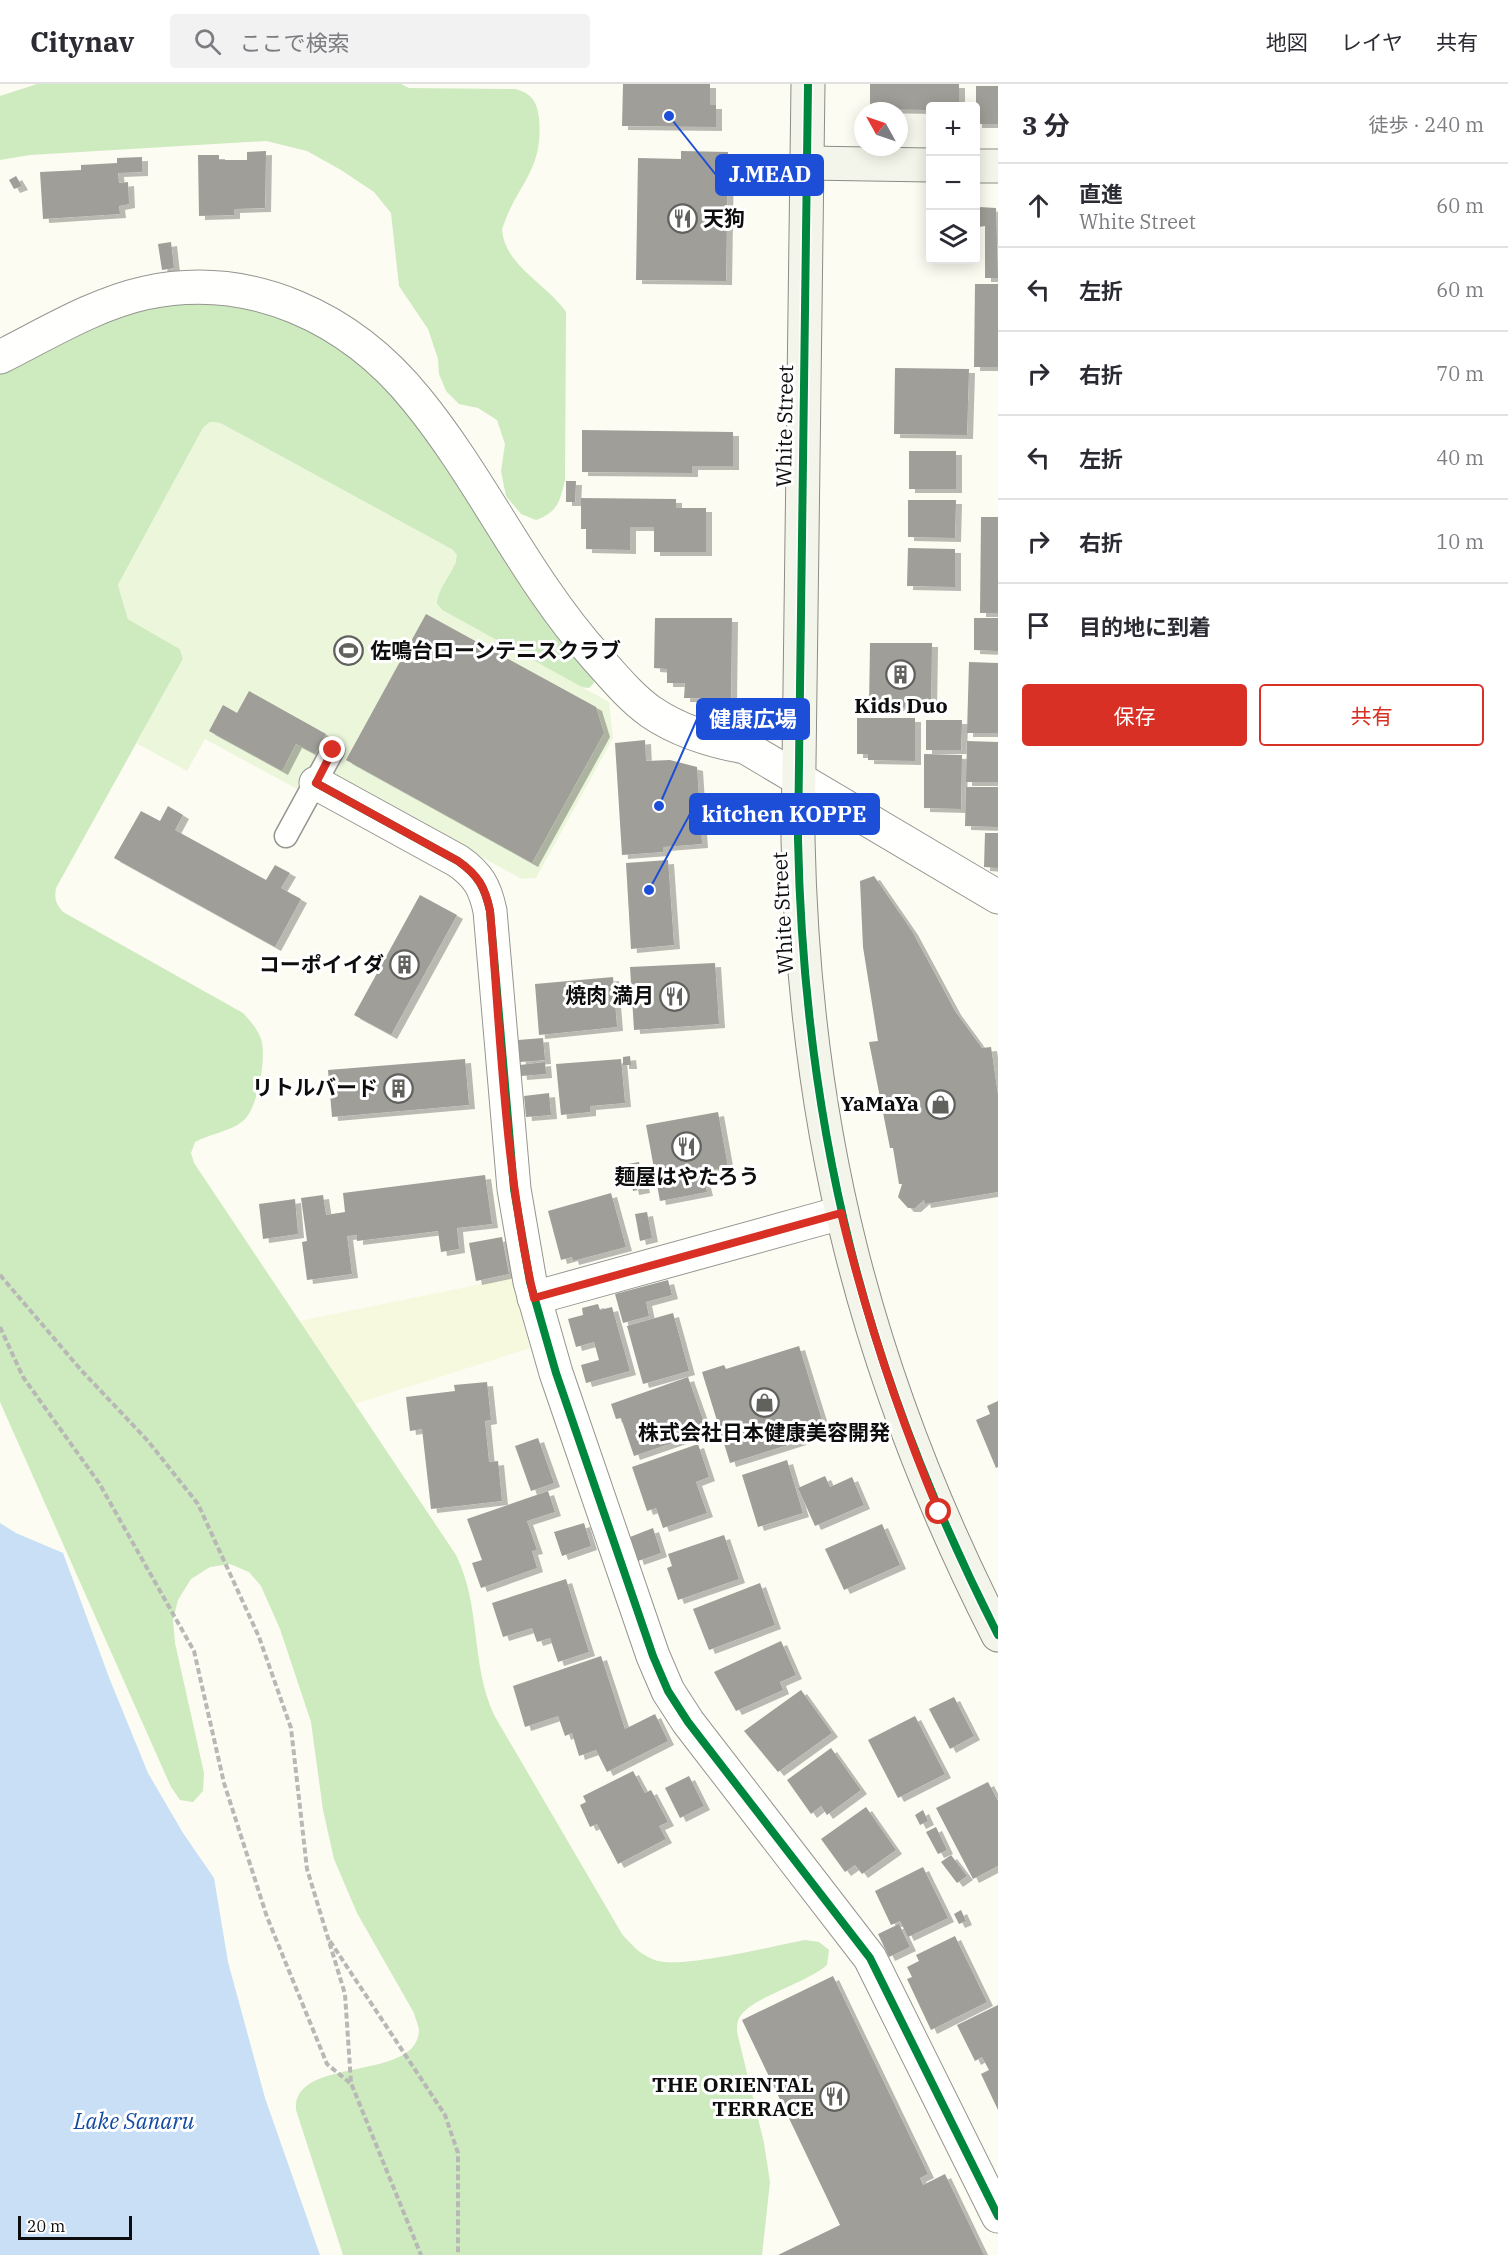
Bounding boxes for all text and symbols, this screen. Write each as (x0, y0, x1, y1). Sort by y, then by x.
search box (170, 14, 590, 68)
text: Citynav (30, 23, 134, 60)
icon: search (191, 25, 224, 58)
text: ここで検索 (239, 28, 349, 57)
text: 地図 (1266, 28, 1308, 56)
text: レイヤ (1341, 28, 1403, 56)
text: 共有 (1436, 28, 1478, 56)
north arrow (854, 102, 908, 156)
map controls (926, 102, 980, 264)
button: + (926, 102, 980, 156)
text: 3 分 (1022, 108, 1070, 142)
text: 徒歩 · 240 m (1369, 111, 1484, 138)
callout: J.MEAD (716, 155, 823, 195)
button: − (926, 156, 980, 210)
text: J.MEAD (729, 159, 811, 188)
text: 直進 (1079, 179, 1123, 208)
icon: ahead (1022, 189, 1055, 222)
text: 60 m (1436, 192, 1484, 219)
restaurant icon: 天狗 (666, 203, 698, 235)
place label: 天狗 (703, 204, 745, 232)
text: White Street (1079, 208, 1196, 235)
button: layers (926, 210, 980, 264)
icon: left (1022, 273, 1055, 306)
text: 左折 (1079, 276, 1123, 305)
text: 60 m (1436, 276, 1484, 303)
icon: right (1022, 357, 1055, 390)
text: 右折 (1079, 360, 1123, 389)
text: 70 m (1436, 360, 1484, 387)
street label: White Street (769, 364, 799, 488)
icon: left (1022, 441, 1055, 474)
text: 左折 (1079, 444, 1123, 473)
text: 40 m (1436, 444, 1484, 471)
icon: right (1022, 525, 1055, 558)
text: 右折 (1079, 528, 1123, 557)
text: 10 m (1436, 528, 1484, 555)
icon: arrive (1022, 609, 1055, 642)
text: 目的地に到着 (1079, 612, 1211, 641)
sports icon: 佐鳴台ローンテニスクラブ (333, 635, 365, 667)
place label: 佐鳴台ローンテニスクラブ (370, 636, 621, 664)
building icon: Kids Duo (885, 659, 917, 691)
button: 保存 (1022, 684, 1247, 746)
button: 共有 (1259, 684, 1484, 746)
place label: Kids Duo (854, 691, 948, 719)
callout: 健康広場 (697, 699, 809, 739)
text: 健康広場 (709, 704, 797, 733)
route end (319, 736, 345, 762)
callout: kitchen KOPPE (690, 794, 879, 834)
text: kitchen KOPPE (702, 799, 866, 828)
street label: White Street (765, 851, 799, 975)
building icon: コーポイイダ (389, 949, 421, 981)
place label: コーポイイダ (259, 950, 384, 978)
restaurant icon: 焼肉 満月 (659, 980, 691, 1012)
place label: 焼肉 満月 (565, 981, 654, 1009)
building icon: リトルバード (383, 1072, 415, 1104)
place label: リトルバード (252, 1073, 378, 1101)
shop icon: YaMaYa (924, 1088, 956, 1120)
place label: YaMaYa (840, 1089, 919, 1117)
restaurant icon: 麺屋はやたろう (671, 1130, 703, 1162)
place label: 麺屋はやたろう (614, 1162, 760, 1190)
shop icon: 株式会社日本健康美容開発 (748, 1386, 780, 1418)
place label: 株式会社日本健康美容開発 (638, 1418, 890, 1446)
route start (925, 1498, 951, 1524)
place label: THE ORIENTAL TERRACE (652, 2070, 814, 2122)
restaurant icon: THE ORIENTAL TERRACE (819, 2081, 851, 2113)
water label: Lake Sanaru (73, 2106, 195, 2135)
scale bar (18, 2213, 132, 2240)
text: 20 m (27, 2216, 65, 2236)

